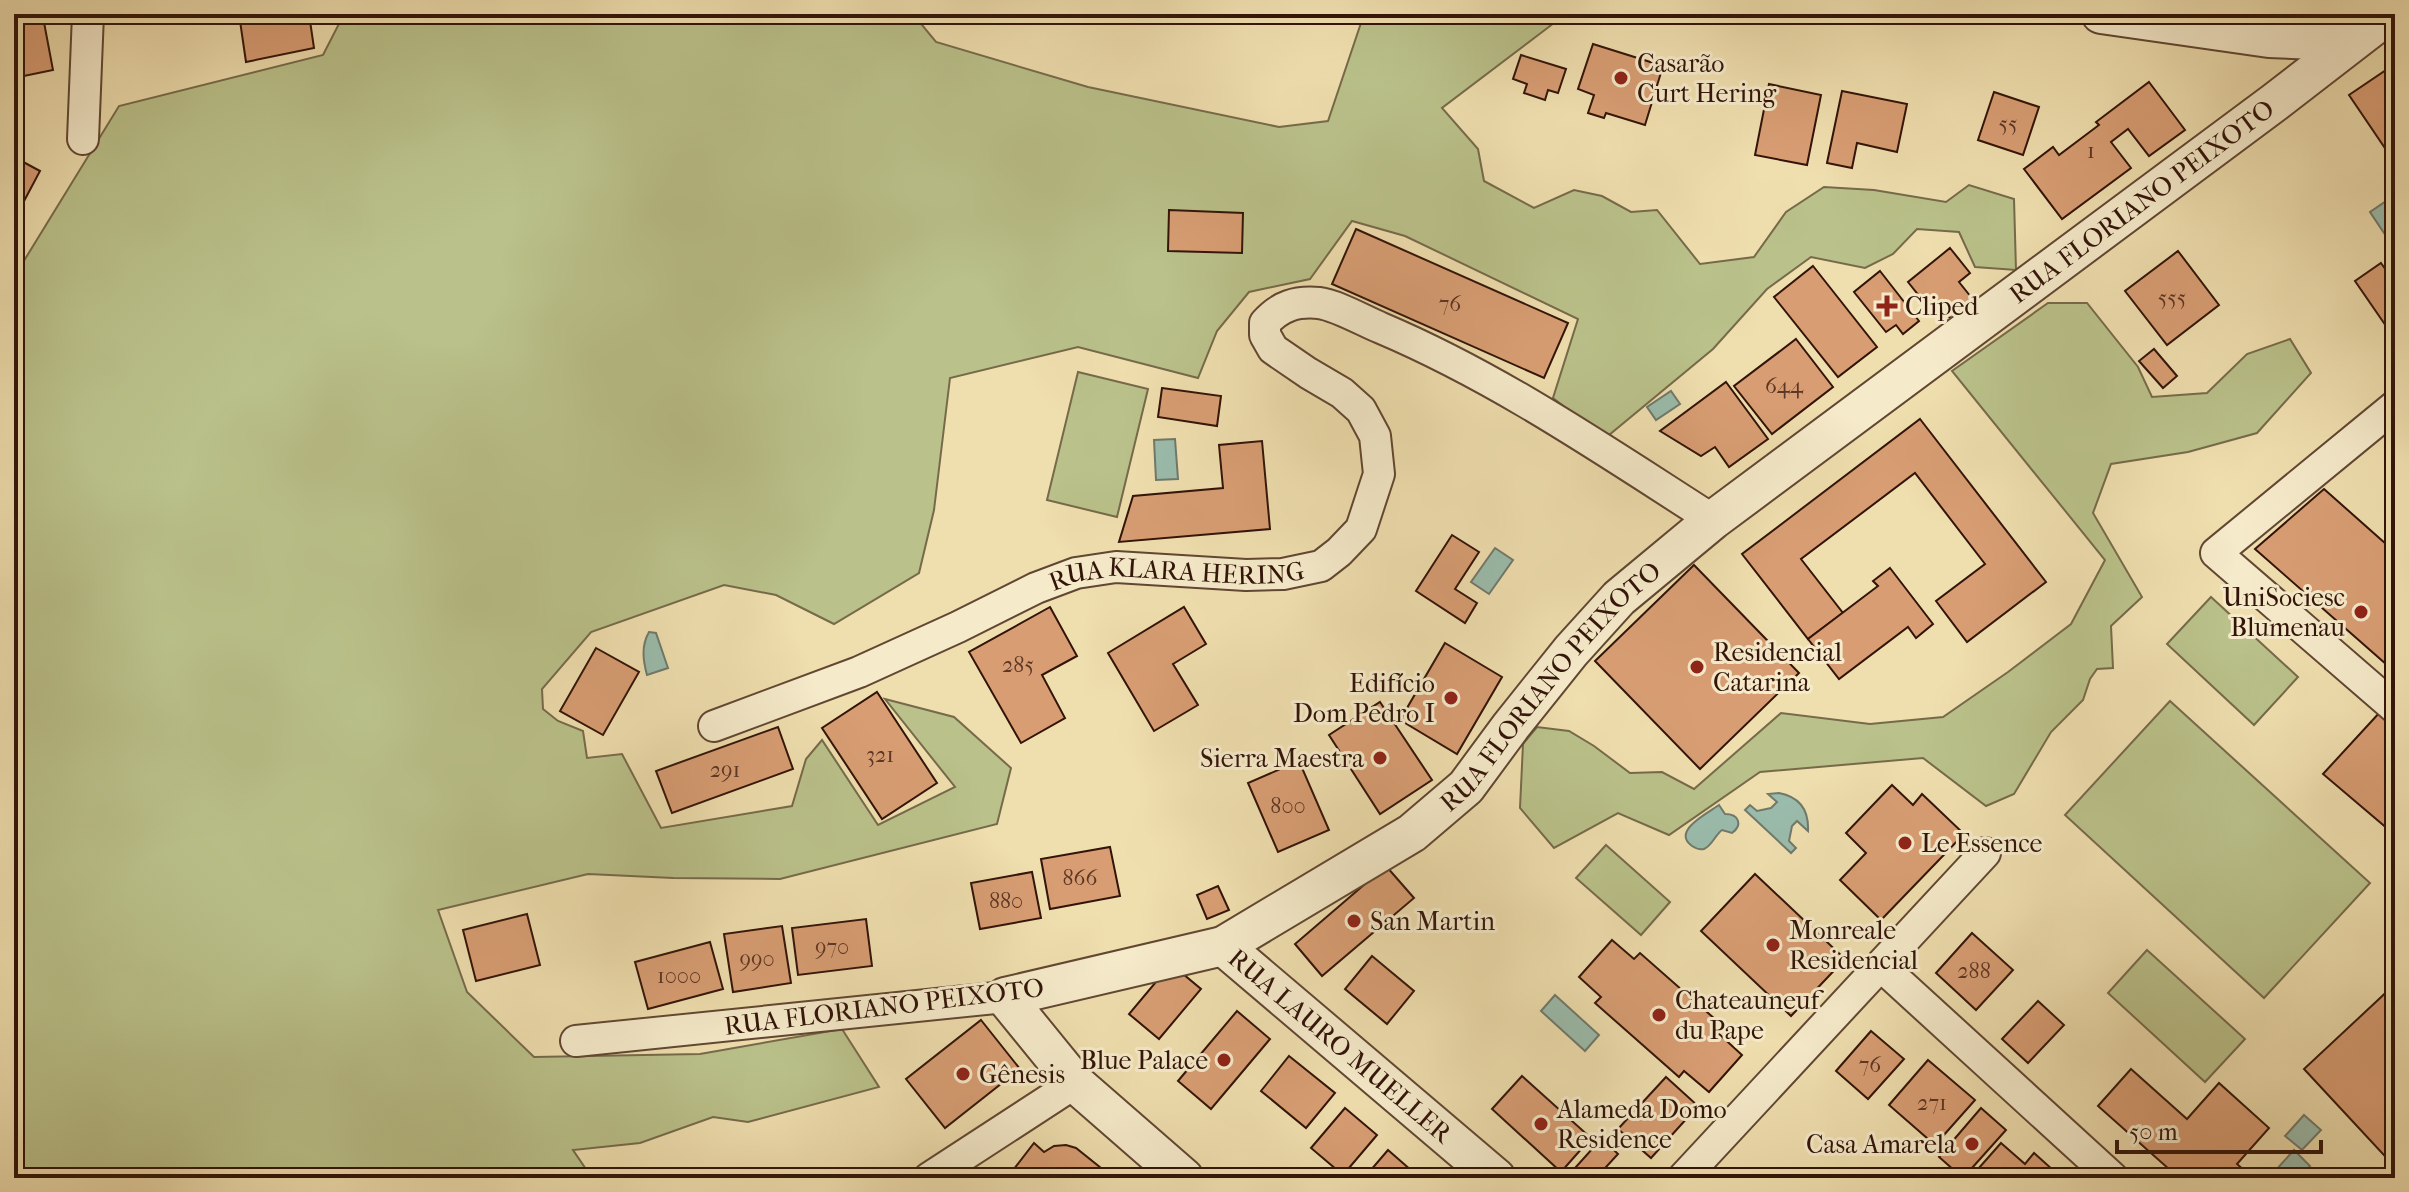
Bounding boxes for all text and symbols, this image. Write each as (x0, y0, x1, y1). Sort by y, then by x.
place label: Casarão Curt Hering (1637, 48, 1777, 109)
marker: Casarão Curt Hering (1612, 69, 1630, 87)
street label: RUA FLORIANO PEIXOTO (2003, 93, 2280, 310)
house number: 55 (1999, 111, 2017, 137)
house number: 1 (2087, 138, 2095, 164)
house number: 555 (2158, 285, 2186, 311)
house number: 76 (1439, 291, 1461, 317)
place label: Cliped (1905, 291, 1979, 322)
marker: Cliped (1876, 295, 1898, 317)
house number: 644 (1765, 373, 1804, 399)
street label: RUA KLARA HERING (1044, 551, 1307, 597)
street label: RUA FLORIANO PEIXOTO (1434, 555, 1667, 818)
place label: UniSociesc Blumenau (2223, 582, 2345, 643)
marker: UniSociesc Blumenau (2352, 603, 2370, 621)
place label: Residencial Catarina (1713, 637, 1842, 698)
house number: 285 (1002, 652, 1034, 678)
marker: Residencial Catarina (1688, 658, 1706, 676)
place label: Edifício Dom Pedro I (1293, 668, 1435, 729)
marker: Edifício Dom Pedro I (1442, 689, 1460, 707)
house number: 321 (866, 742, 894, 768)
place label: Sierra Maestra (1200, 743, 1365, 774)
marker: Sierra Maestra (1371, 749, 1389, 767)
house number: 291 (710, 757, 740, 783)
house number: 800 (1270, 793, 1306, 819)
place label: Le Essence (1921, 828, 2043, 859)
marker: Le Essence (1896, 834, 1914, 852)
house number: 866 (1063, 865, 1098, 891)
house number: 880 (989, 888, 1023, 914)
place label: San Martin (1370, 906, 1495, 937)
marker: San Martin (1345, 912, 1363, 930)
place label: Monreale Residencial (1789, 915, 1918, 976)
house number: 970 (815, 934, 849, 960)
marker: Monreale Residencial (1764, 936, 1782, 954)
street label: RUA LAURO MUELLER (1222, 942, 1459, 1150)
house number: 990 (739, 946, 775, 972)
house number: 288 (1957, 958, 1991, 984)
house number: 1000 (657, 963, 701, 989)
street label: RUA FLORIANO PEIXOTO (722, 972, 1046, 1042)
place label: Chateauneuf du Pape (1675, 985, 1824, 1046)
marker: Chateauneuf du Pape (1650, 1006, 1668, 1024)
place label: Blue Palace (1080, 1045, 1208, 1076)
marker: Blue Palace (1215, 1051, 1233, 1069)
house number: 76 (1859, 1052, 1881, 1078)
place label: Gênesis (979, 1059, 1065, 1090)
marker: Gênesis (954, 1065, 972, 1083)
house number: 271 (1917, 1090, 1947, 1116)
place label: Alameda Domo Residence (1556, 1094, 1727, 1155)
scale bar (2117, 1104, 2321, 1154)
marker: Alameda Domo Residence (1532, 1115, 1550, 1133)
text: 50 m (2129, 1118, 2178, 1146)
place label: Casa Amarela (1806, 1129, 1957, 1160)
marker: Casa Amarela (1963, 1135, 1981, 1153)

